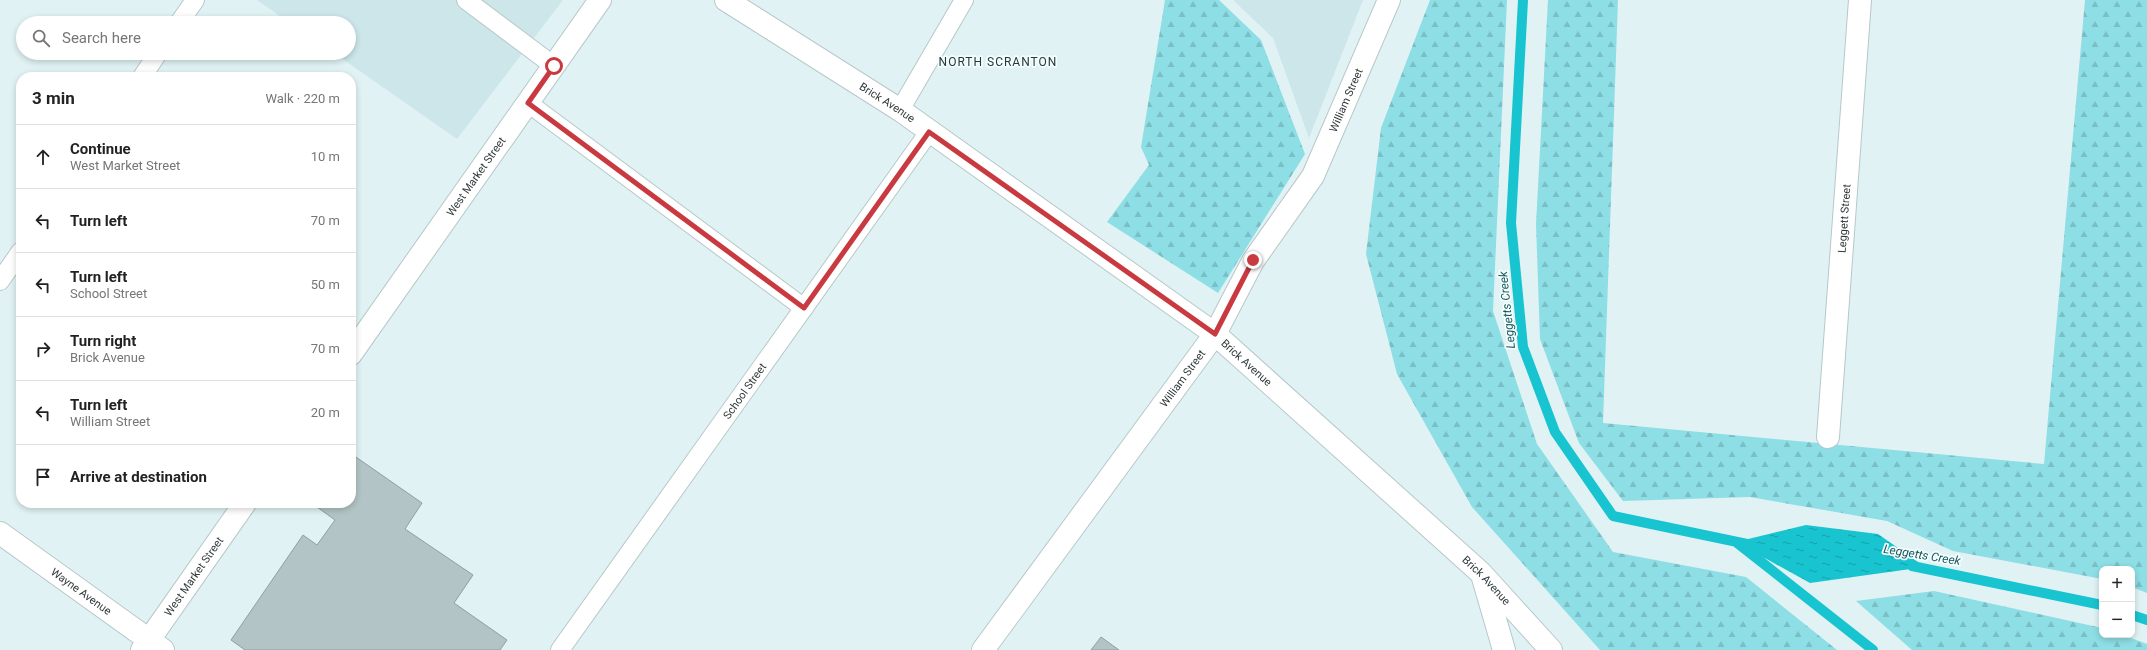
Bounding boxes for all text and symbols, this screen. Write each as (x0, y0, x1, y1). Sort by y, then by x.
search box (16, 16, 356, 60)
icon: search (30, 27, 52, 49)
text: Search here (62, 29, 141, 47)
district label: NORTH SCRANTON (939, 55, 1057, 69)
route start (545, 57, 563, 75)
street label: William Street (1326, 66, 1365, 134)
street label: Brick Avenue (857, 80, 918, 125)
text: 3 min (32, 88, 75, 108)
text: Walk · 220 m (265, 91, 340, 106)
street label: West Market Street (444, 134, 508, 219)
text: Continue (70, 140, 131, 158)
icon: ahead (32, 146, 54, 168)
text: 10 m (311, 149, 340, 164)
text: West Market Street (70, 158, 180, 173)
street label: Leggett Street (1835, 183, 1853, 253)
icon: left (32, 210, 54, 232)
text: Turn left (70, 212, 127, 230)
text: 70 m (311, 213, 340, 228)
route end (1244, 251, 1262, 269)
text: Turn left (70, 268, 127, 286)
water label: Leggetts Creek (1496, 269, 1518, 349)
icon: left (32, 274, 54, 296)
text: 50 m (311, 277, 340, 292)
text: School Street (70, 286, 147, 301)
text: Turn right (70, 332, 136, 350)
street label: Brick Avenue (1219, 336, 1275, 389)
icon: right (32, 338, 54, 360)
text: 70 m (311, 341, 340, 356)
street label: William Street (1157, 347, 1208, 410)
text: Brick Avenue (70, 350, 145, 365)
street label: School Street (720, 360, 769, 421)
text: Turn left (70, 396, 127, 414)
icon: left (32, 402, 54, 424)
text: 20 m (311, 405, 340, 420)
text: William Street (70, 414, 150, 429)
icon: arrive (32, 466, 54, 488)
text: Arrive at destination (70, 468, 207, 486)
street label: West Market Street (161, 534, 226, 618)
water label: Leggetts Creek (1882, 542, 1963, 568)
street label: Brick Avenue (1460, 553, 1513, 608)
street label: Wayne Avenue (48, 565, 114, 618)
map controls (2099, 566, 2135, 638)
button: + (2099, 566, 2135, 602)
button: − (2099, 602, 2135, 638)

